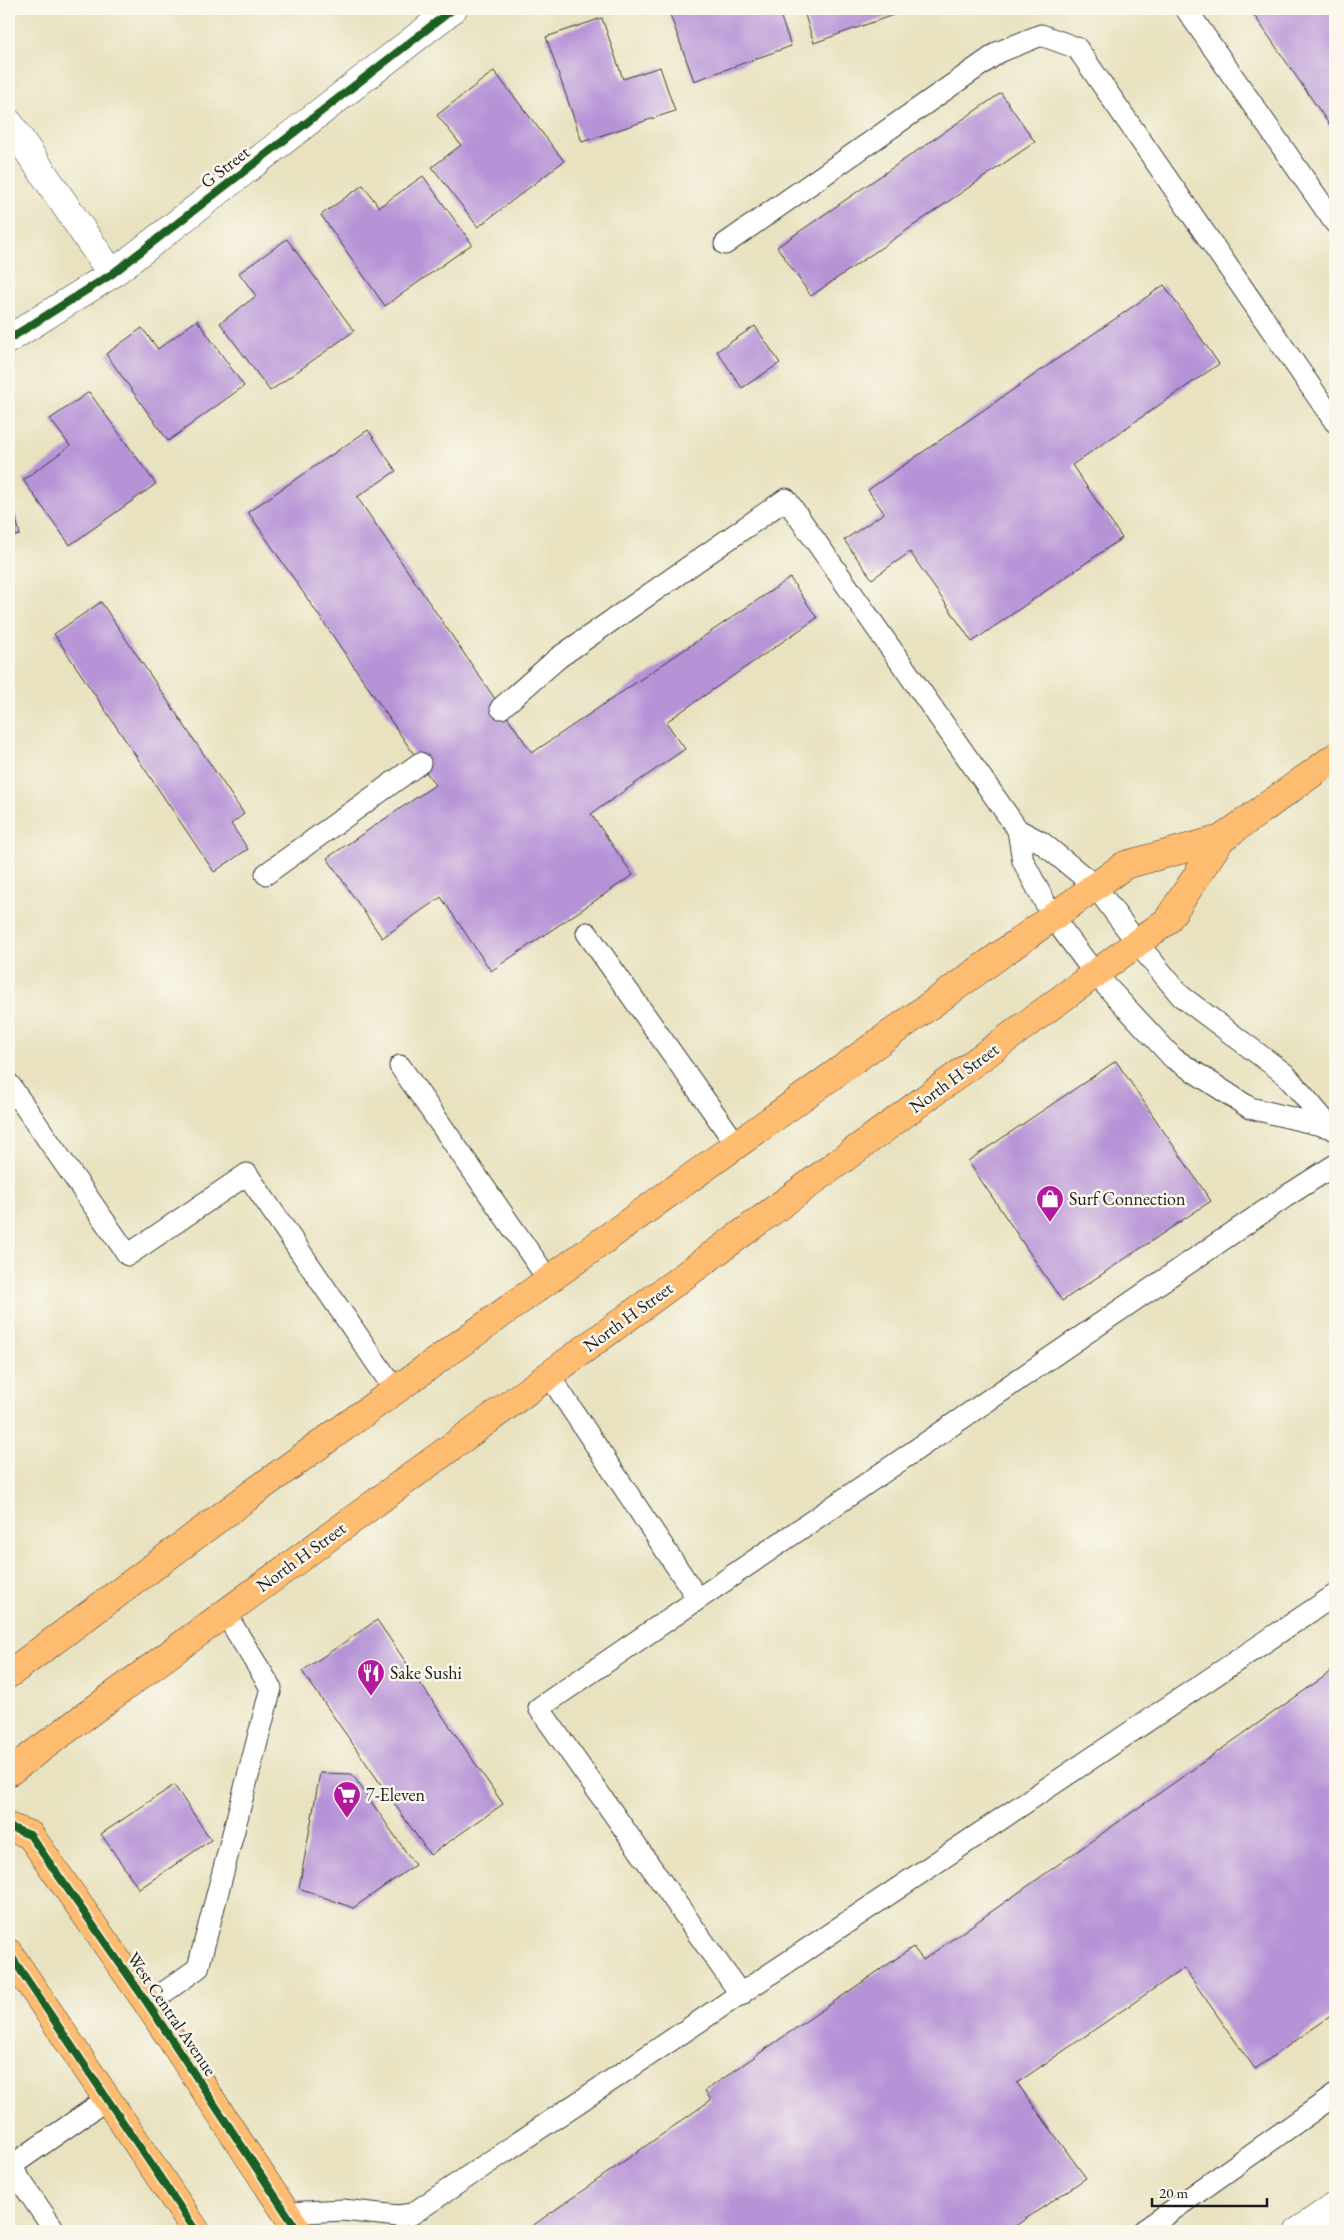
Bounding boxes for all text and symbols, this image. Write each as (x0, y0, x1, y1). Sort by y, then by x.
street label: G Street (195, 140, 254, 193)
street label: North H Street (904, 1037, 1003, 1118)
shop icon: Surf Connection (1035, 1184, 1065, 1223)
place label: Surf Connection (1069, 1187, 1186, 1210)
street label: North H Street (578, 1276, 677, 1357)
street label: North H Street (251, 1516, 350, 1597)
restaurant icon: Sake Sushi (356, 1658, 386, 1697)
place label: Sake Sushi (390, 1661, 463, 1684)
supermarket icon: 7-Eleven (332, 1780, 362, 1819)
place label: 7-Eleven (366, 1783, 426, 1806)
street label: West Central Avenue (122, 1947, 222, 2080)
scale bar (1152, 2175, 1266, 2207)
text: 20 m (1159, 2183, 1188, 2202)

